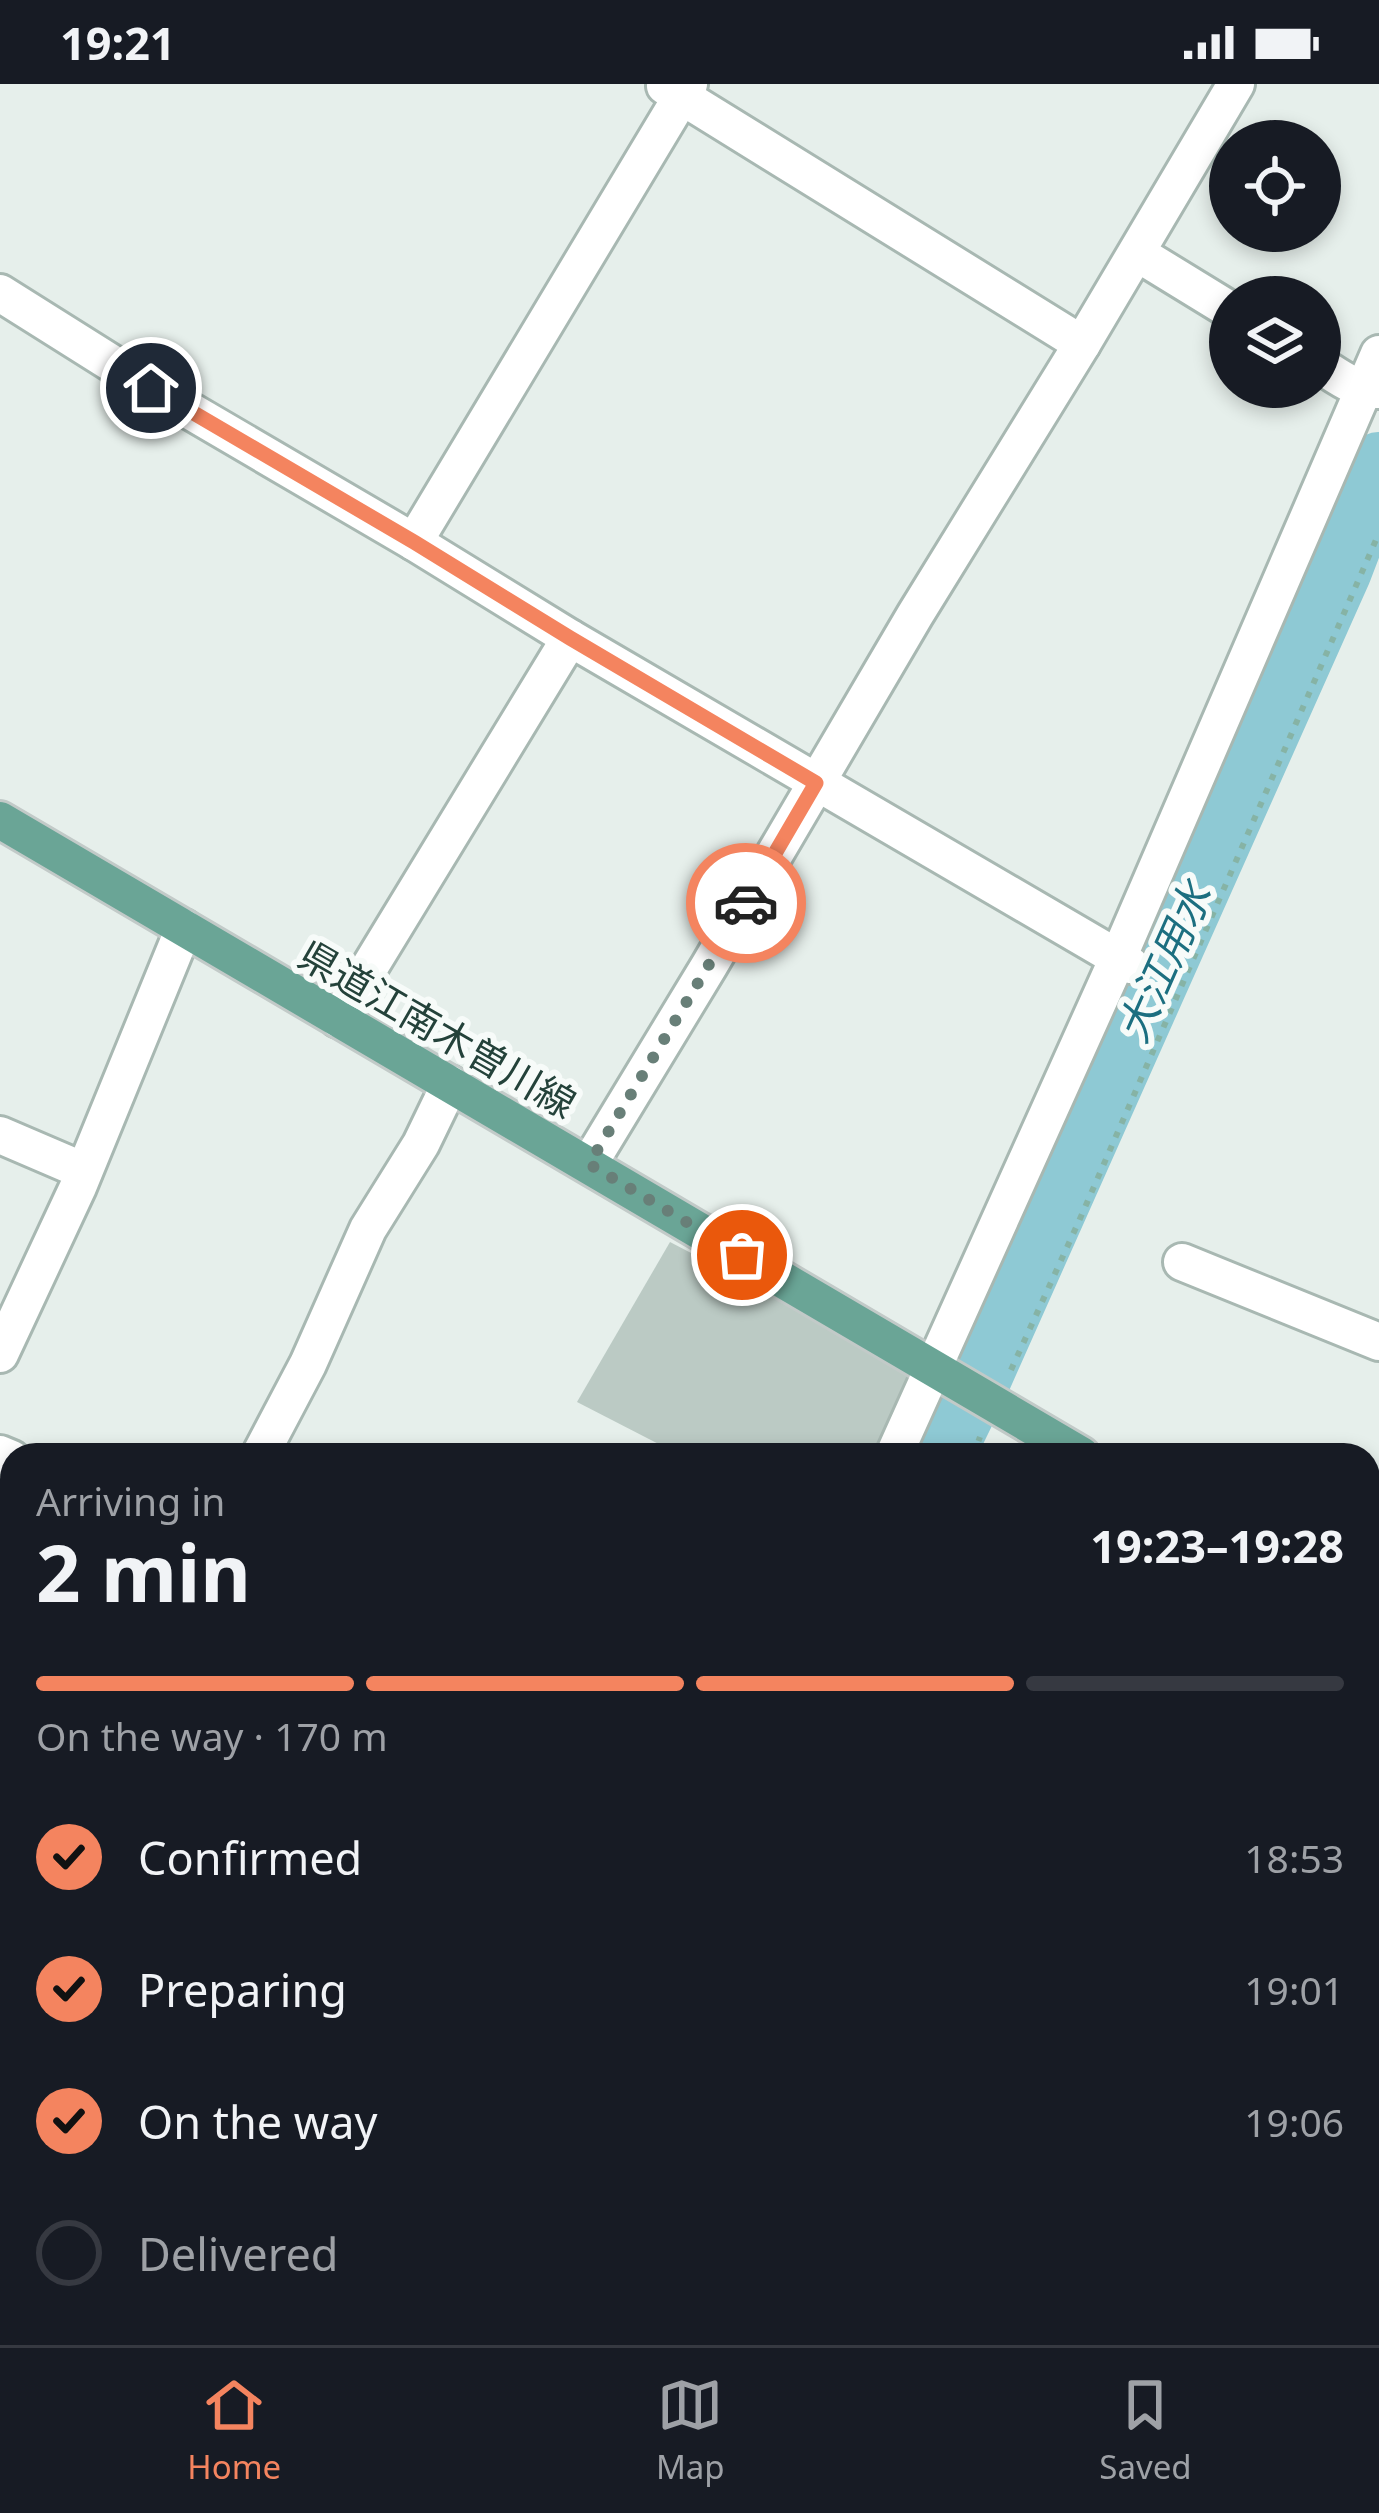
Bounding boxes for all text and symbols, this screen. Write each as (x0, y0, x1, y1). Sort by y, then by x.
text: 19:21 (60, 12, 176, 73)
map controls (1209, 120, 1341, 408)
button: locate (1209, 120, 1341, 252)
button: layers (1209, 276, 1341, 408)
pin (100, 337, 202, 439)
icon: home (118, 355, 184, 421)
courier (686, 843, 806, 963)
icon: car (713, 870, 779, 936)
water label: 大江用水 (1103, 870, 1225, 1050)
street label: 県道江南木曽川線 (290, 927, 586, 1129)
pin (691, 1204, 793, 1306)
icon: bag (709, 1222, 775, 1288)
text: Arriving in (36, 1474, 225, 1527)
text: 19:23–19:28 (1090, 1515, 1344, 1576)
text: 2 min (36, 1519, 251, 1625)
text: On the way · 170 m (36, 1709, 388, 1762)
icon: check (36, 1824, 102, 1890)
text: Confirmed (138, 1827, 362, 1888)
text: 18:53 (1244, 1831, 1344, 1884)
icon: check (36, 1956, 102, 2022)
text: Preparing (138, 1959, 347, 2020)
text: 19:01 (1244, 1963, 1344, 2016)
icon: check (36, 2088, 102, 2154)
text: On the way (138, 2091, 377, 2152)
text: 19:06 (1244, 2095, 1344, 2148)
text: Delivered (138, 2223, 338, 2284)
tab: Home (187, 2372, 281, 2489)
tab: Map (656, 2372, 725, 2489)
tab: Saved (1099, 2372, 1192, 2489)

